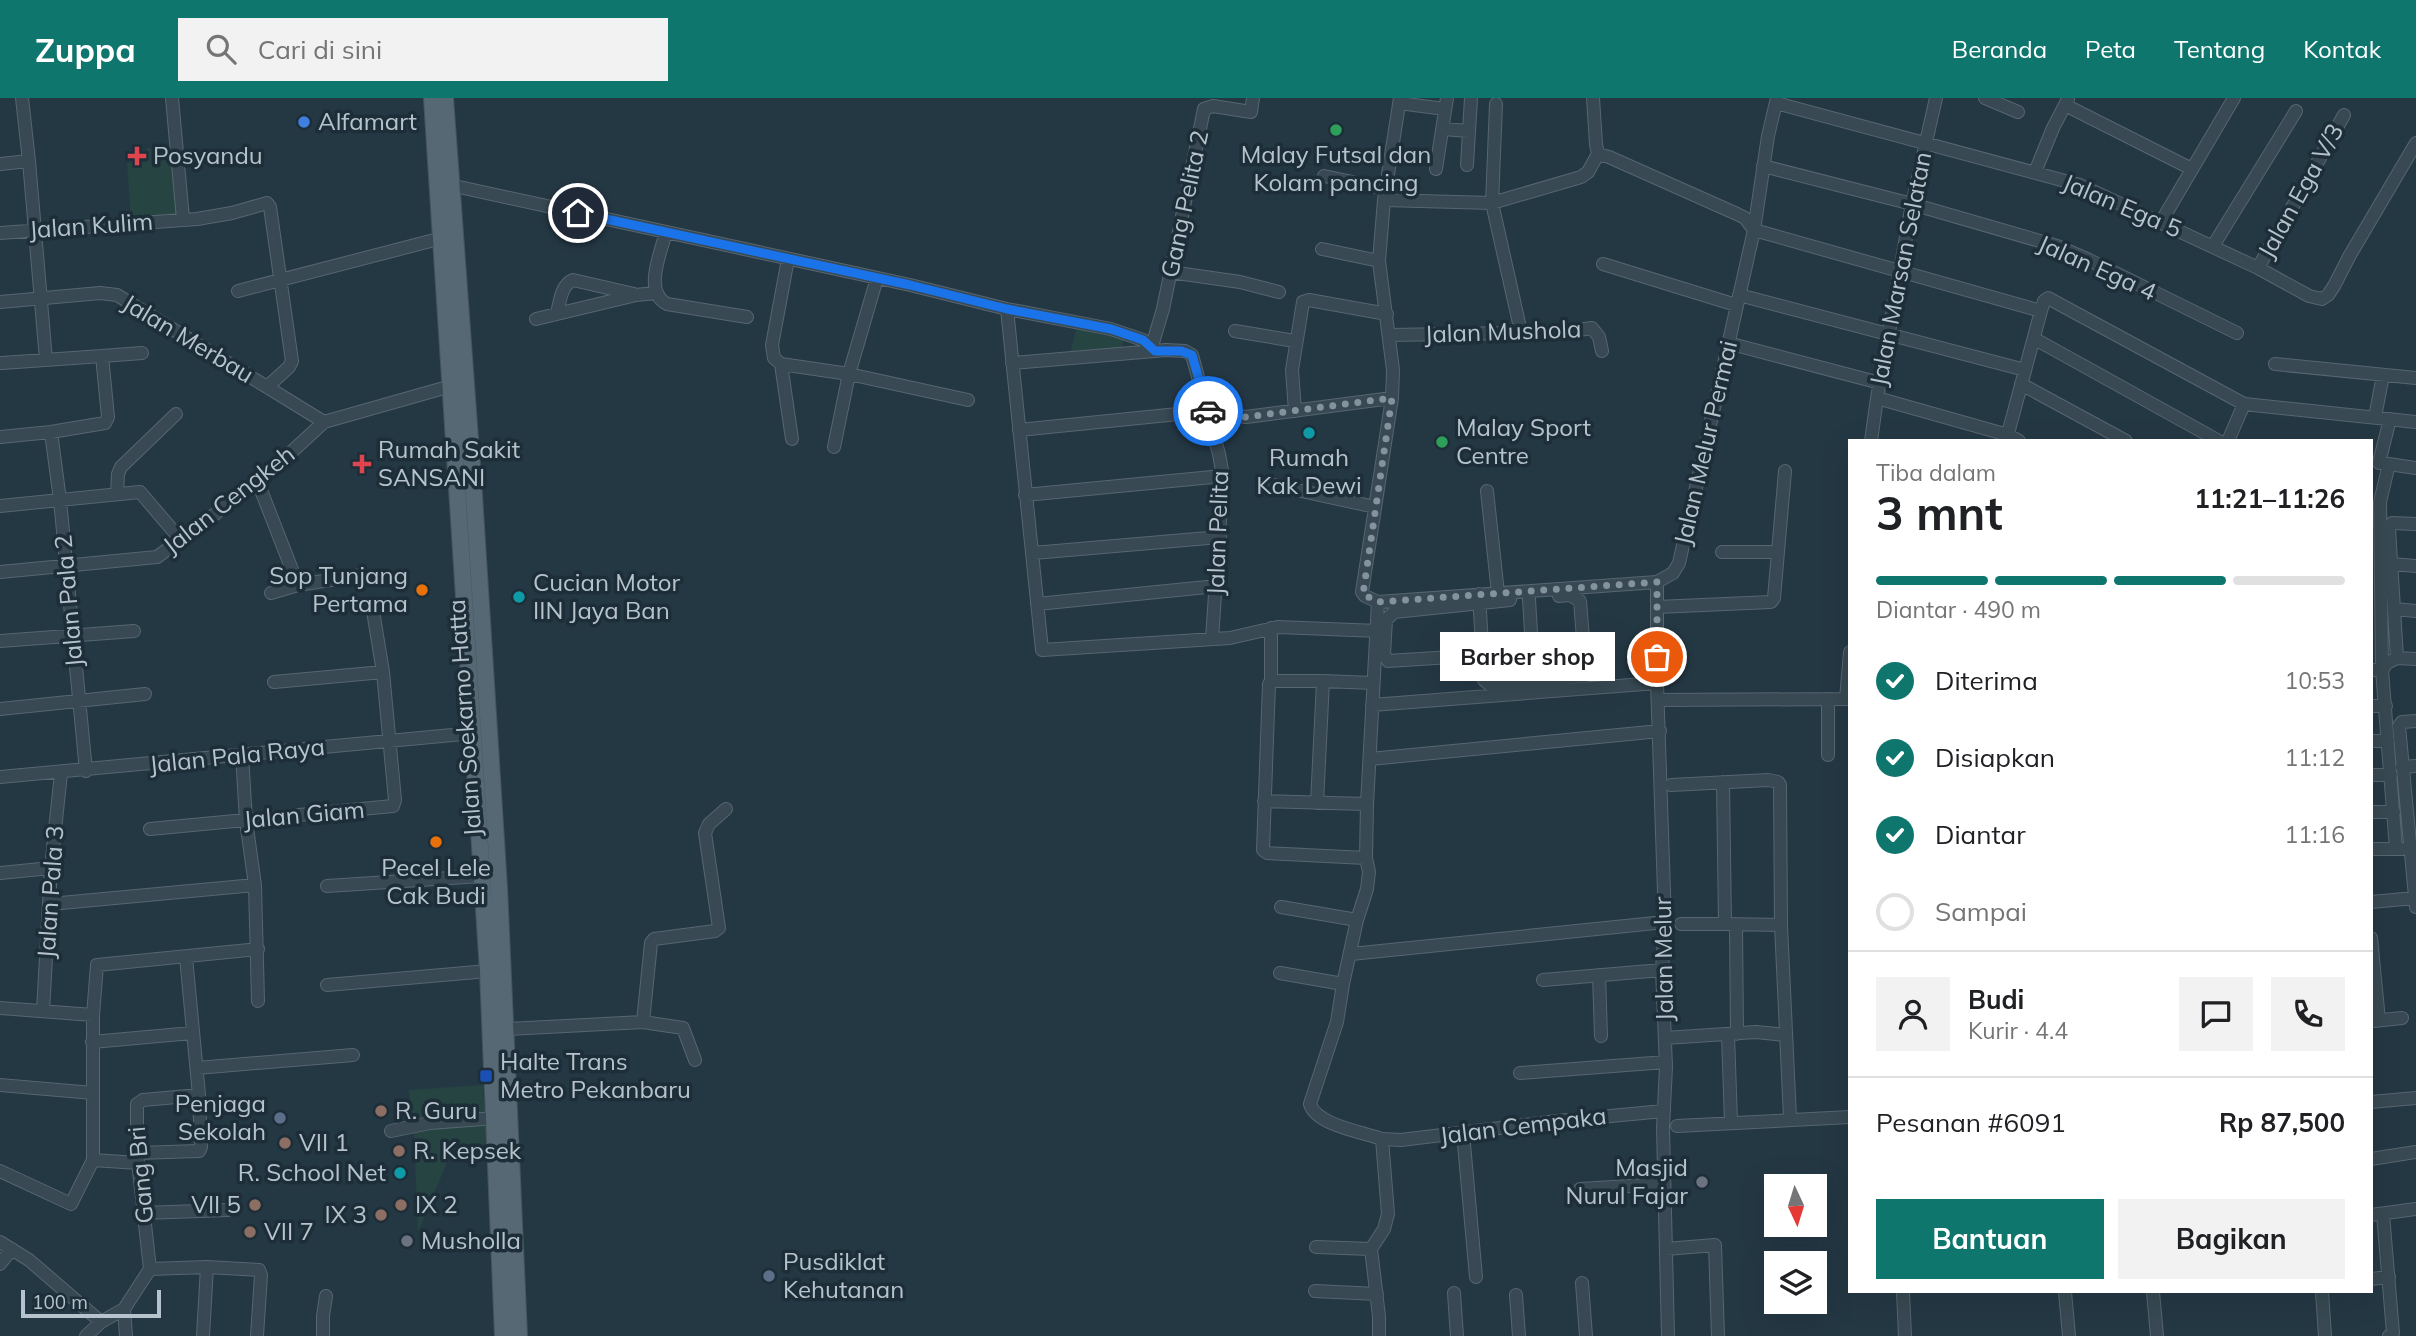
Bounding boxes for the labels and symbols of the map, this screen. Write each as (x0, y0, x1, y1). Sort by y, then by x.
place label: Alfamart (318, 106, 417, 136)
marker: Alfamart (296, 114, 312, 130)
street label: Jalan Ega V/3 (2251, 118, 2349, 263)
marker: Malay Futsal dan Kolam pancing (1328, 122, 1344, 138)
street label: Gang Pelita 2 (1154, 127, 1214, 280)
place label: Malay Futsal dan Kolam pancing (1241, 139, 1431, 197)
place label: Posyandu (153, 140, 263, 170)
marker: Posyandu (127, 146, 147, 166)
street label: Jalan Marsan Selatan (1863, 149, 1937, 388)
street label: Jalan Ega 5 (2058, 167, 2186, 244)
pin (548, 183, 608, 243)
street label: Jalan Kulim (28, 206, 154, 244)
street label: Jalan Ega 4 (2034, 228, 2161, 306)
street label: Jalan Merbau (117, 287, 260, 389)
street label: Jalan Mushola (1424, 313, 1582, 349)
street label: Jalan Melur Permai (1667, 338, 1743, 548)
courier (1173, 376, 1243, 446)
place label: Malay Sport Centre (1456, 412, 1591, 470)
marker: Rumah Kak Dewi (1301, 425, 1317, 441)
place label: Rumah Sakit SANSANI (378, 434, 520, 492)
marker: Malay Sport Centre (1434, 434, 1450, 450)
street label: Jalan Cengkeh (156, 438, 300, 560)
place label: Rumah Kak Dewi (1256, 442, 1362, 500)
marker: Rumah Sakit SANSANI (352, 454, 372, 474)
street label: Jalan Pelita (1200, 470, 1234, 596)
street label: Jalan Pala 2 (47, 534, 89, 669)
place label: Sop Tunjang Pertama (269, 560, 408, 618)
place label: Cucian Motor IIN Jaya Ban (533, 567, 680, 625)
marker: Sop Tunjang Pertama (414, 582, 430, 598)
marker: Cucian Motor IIN Jaya Ban (511, 589, 527, 605)
street label: Jalan Soekarno Hatta (441, 599, 487, 838)
pin (1627, 627, 1687, 687)
callout: Barber shop (1440, 632, 1615, 682)
street label: Jalan Pala Raya (148, 731, 326, 779)
street label: Jalan Giam (242, 794, 366, 834)
street label: Jalan Pala 3 (30, 825, 70, 959)
marker: Pecel Lele Cak Budi (428, 834, 444, 850)
place label: Pecel Lele Cak Budi (381, 852, 491, 910)
street label: Jalan Melur (1647, 896, 1679, 1022)
place label: Halte Trans Metro Pekanbaru (500, 1046, 691, 1104)
marker: Halte Trans Metro Pekanbaru (478, 1068, 494, 1084)
place label: Penjaga Sekolah (175, 1088, 266, 1146)
place label: R. Guru (395, 1095, 477, 1125)
street label: Jalan Cempaka (1438, 1100, 1608, 1150)
marker: R. Guru (373, 1103, 389, 1119)
marker: Penjaga Sekolah (272, 1110, 288, 1126)
street label: Gang Bri (121, 1125, 159, 1225)
place label: VII 1 (299, 1127, 349, 1157)
marker: VII 1 (277, 1135, 293, 1151)
place label: R. Kepsek (413, 1135, 522, 1165)
marker: R. Kepsek (391, 1143, 407, 1159)
place label: Masjid Nurul Fajar (1565, 1152, 1688, 1210)
place label: R. School Net (238, 1157, 386, 1187)
marker: R. School Net (392, 1165, 408, 1181)
marker: Masjid Nurul Fajar (1694, 1174, 1710, 1190)
north arrow (1764, 1174, 1827, 1237)
place label: VII 5 (191, 1189, 241, 1219)
place label: IX 2 (415, 1189, 458, 1219)
marker: VII 5 (247, 1197, 263, 1213)
marker: IX 2 (393, 1197, 409, 1213)
place label: IX 3 (324, 1199, 367, 1229)
marker: IX 3 (373, 1207, 389, 1223)
place label: VII 7 (264, 1216, 314, 1246)
marker: VII 7 (242, 1224, 258, 1240)
place label: Musholla (421, 1225, 521, 1255)
marker: Musholla (399, 1233, 415, 1249)
place label: Pusdiklat Kehutanan (783, 1246, 904, 1304)
marker: Pusdiklat Kehutanan (761, 1268, 777, 1284)
scale bar (21, 1287, 161, 1319)

